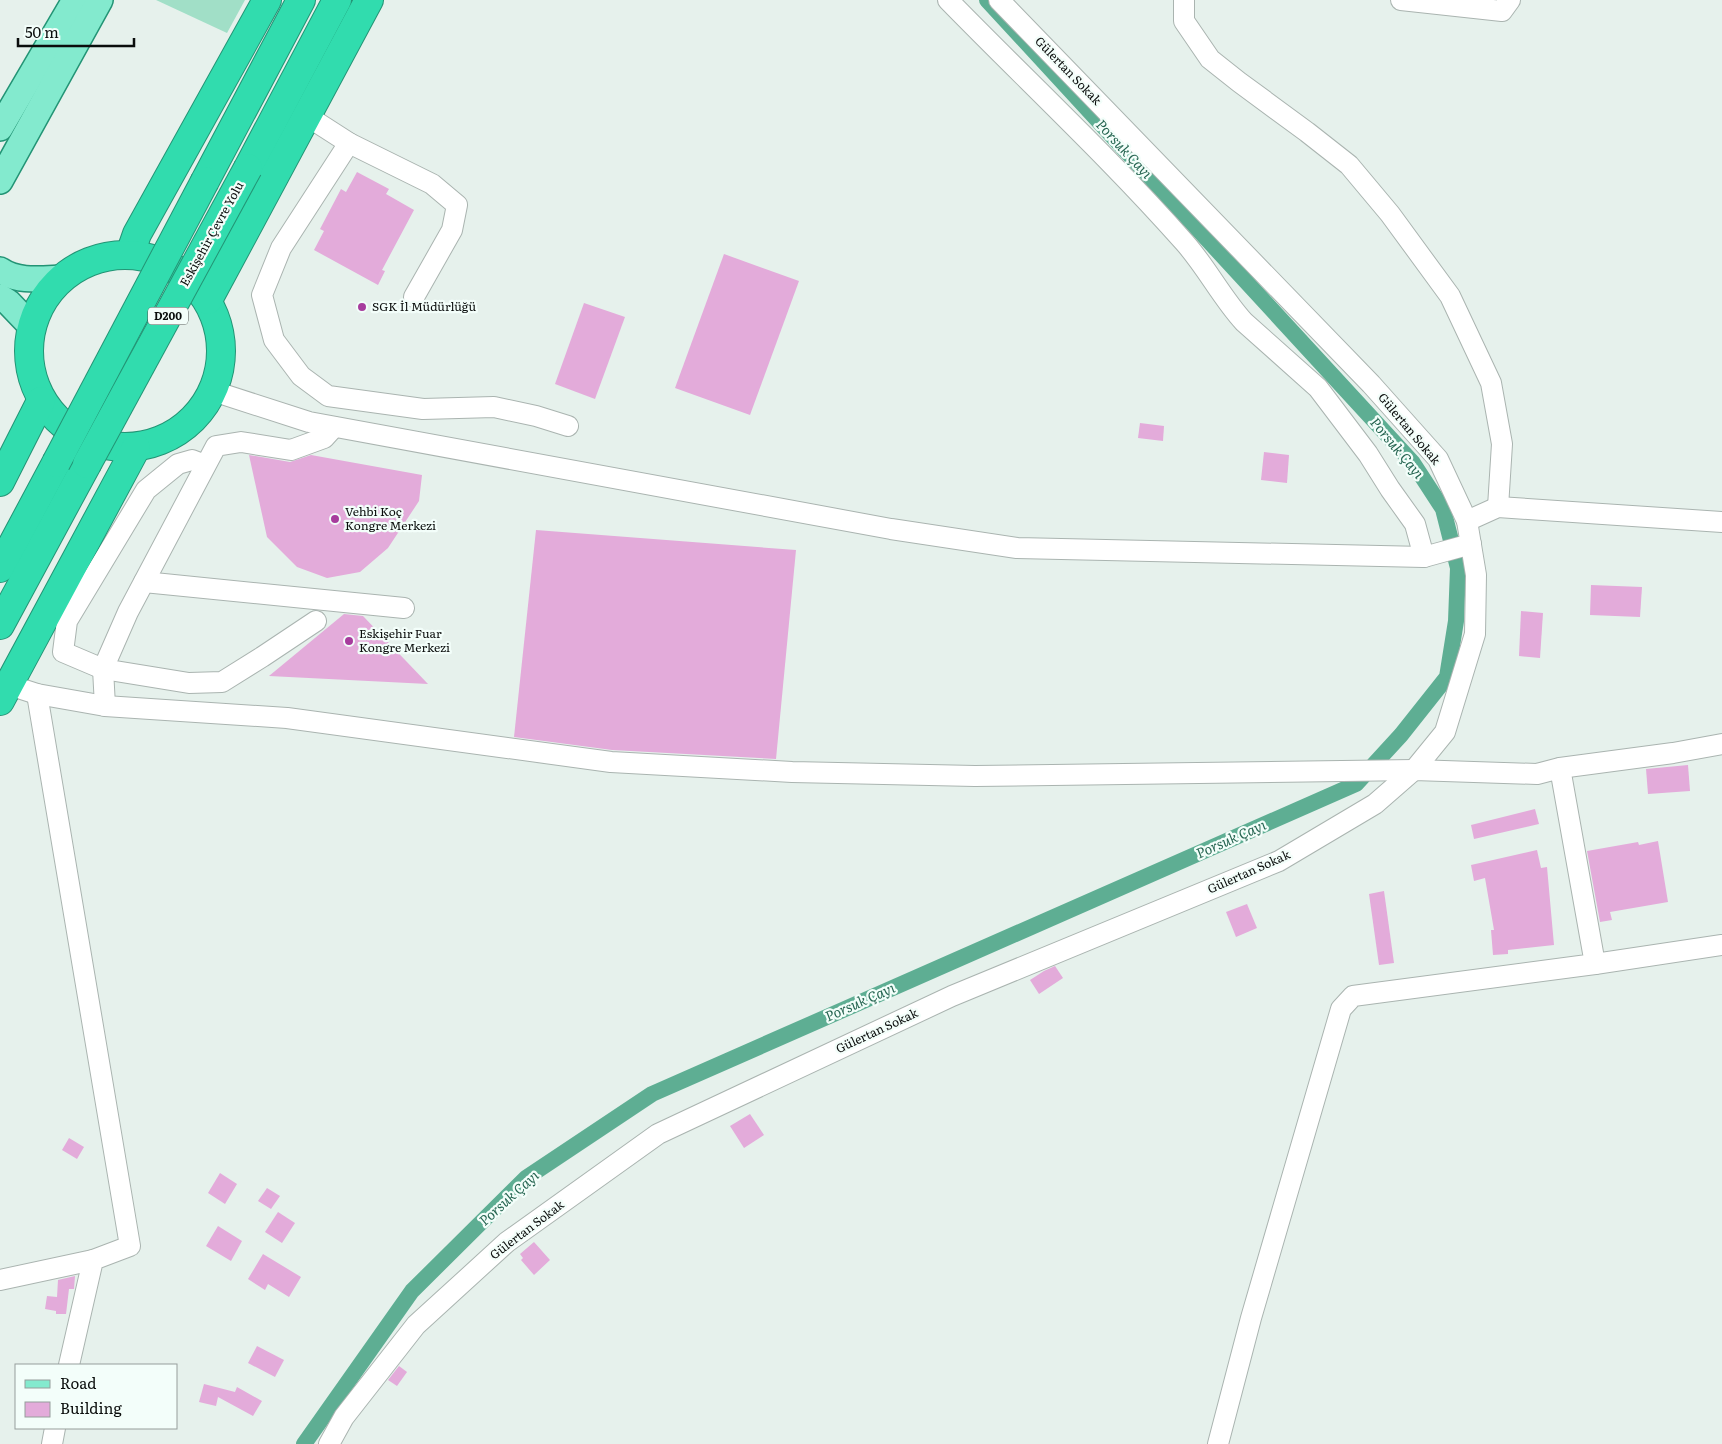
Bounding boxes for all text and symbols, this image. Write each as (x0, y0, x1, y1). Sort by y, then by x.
scale bar (18, 15, 134, 47)
text: 50 m (25, 20, 59, 43)
street label: Gülertan Sokak (1031, 32, 1107, 109)
water label: Porsuk Çayı (1092, 114, 1158, 183)
street label: Eskişehir Çevre Yolu (175, 177, 248, 289)
place label: SGK İl Müdürlüğü (372, 297, 477, 315)
marker: SGK İl Müdürlüğü (356, 301, 368, 313)
road number: D200 (148, 308, 188, 324)
street label: Gülertan Sokak (1374, 389, 1446, 469)
water label: Porsuk Çayı (1366, 412, 1430, 483)
place label: Vehbi Koç Kongre Merkezi (345, 502, 436, 534)
marker: Vehbi Koç Kongre Merkezi (329, 513, 341, 525)
place label: Eskişehir Fuar Kongre Merkezi (359, 624, 450, 656)
marker: Eskişehir Fuar Kongre Merkezi (343, 635, 355, 647)
water label: Porsuk Çayı (1193, 814, 1269, 862)
street label: Gülertan Sokak (1204, 845, 1293, 897)
water label: Porsuk Çayı (822, 977, 898, 1025)
street label: Gülertan Sokak (833, 1003, 921, 1057)
water label: Porsuk Çayı (474, 1164, 543, 1230)
street label: Gülertan Sokak (486, 1195, 568, 1263)
legend (15, 1364, 178, 1429)
text: Road (60, 1371, 96, 1394)
text: Building (60, 1396, 122, 1419)

